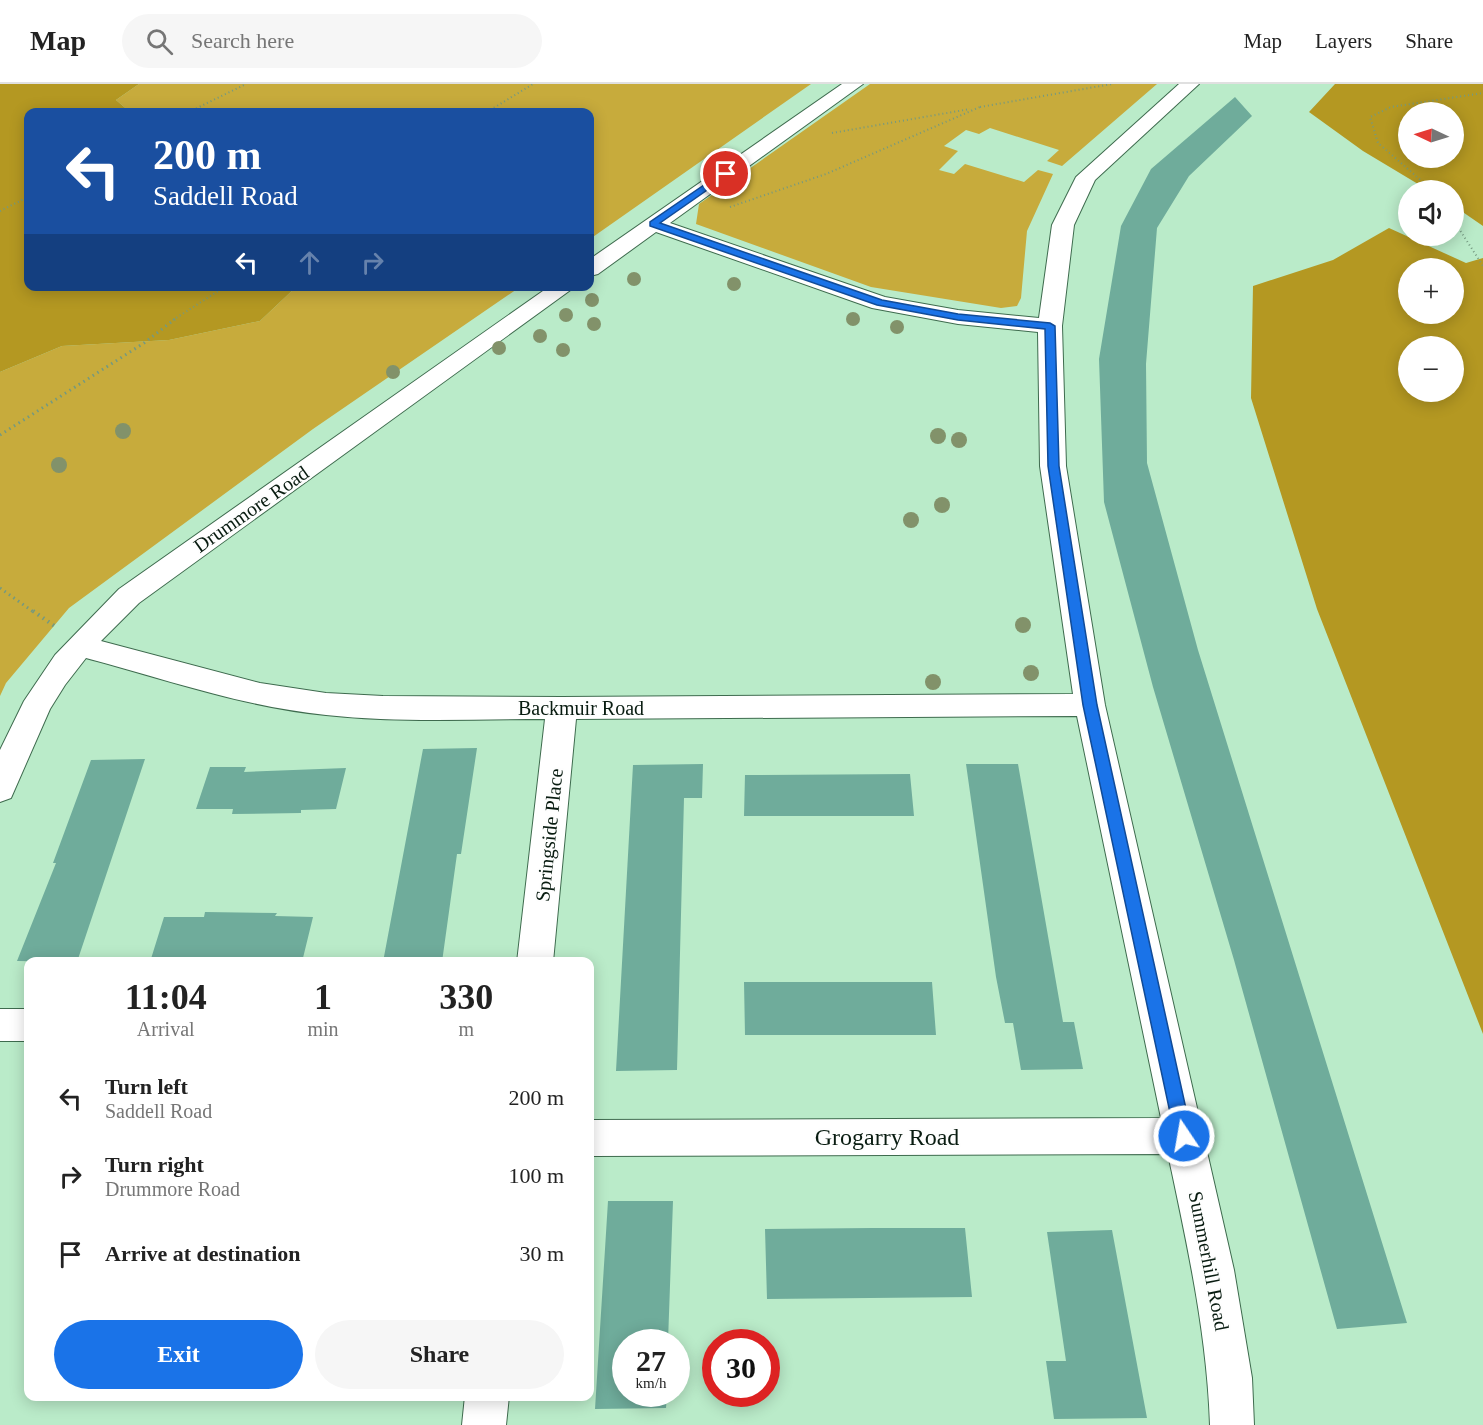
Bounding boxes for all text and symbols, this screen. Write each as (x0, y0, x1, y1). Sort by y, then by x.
search box (122, 14, 542, 68)
text: Map (30, 25, 86, 56)
icon: search (143, 25, 176, 58)
text: Search here (191, 28, 294, 53)
text: Map (1244, 29, 1282, 53)
text: Layers (1315, 29, 1372, 53)
text: Share (1405, 29, 1453, 53)
north arrow (1398, 102, 1464, 168)
map controls (1398, 102, 1464, 402)
icon: left (54, 132, 132, 210)
text: 200 m (153, 132, 262, 178)
pin (700, 148, 751, 199)
icon: arrive (709, 157, 742, 190)
button: sound (1398, 180, 1464, 246)
text: Saddell Road (153, 181, 298, 211)
icon: left (230, 246, 263, 279)
icon: ahead (293, 246, 326, 279)
icon: right (356, 246, 389, 279)
button: + (1398, 258, 1464, 324)
button: − (1398, 336, 1464, 402)
street label: Drummore Road (189, 461, 313, 557)
street label: Backmuir Road (518, 697, 644, 719)
street label: Springside Place (531, 767, 568, 903)
text: 11:04 (125, 977, 207, 1017)
text: 1 (314, 977, 332, 1017)
text: 330 (439, 977, 493, 1017)
text: Arrival (137, 1018, 195, 1040)
text: min (307, 1018, 339, 1040)
text: m (458, 1018, 474, 1040)
text: Turn left (105, 1074, 188, 1099)
icon: left (54, 1082, 87, 1115)
text: 200 m (508, 1085, 564, 1110)
text: Saddell Road (105, 1100, 212, 1122)
position arrow (1152, 1104, 1216, 1168)
street label: Grogarry Road (815, 1124, 959, 1150)
text: Turn right (105, 1152, 204, 1177)
icon: right (54, 1160, 87, 1193)
text: 100 m (508, 1163, 564, 1188)
text: Drummore Road (105, 1178, 240, 1200)
street label: Summerhill Road (1185, 1189, 1233, 1333)
icon: arrive (54, 1238, 87, 1271)
text: Arrive at destination (105, 1241, 301, 1266)
text: 30 m (519, 1241, 564, 1266)
button: Exit (54, 1320, 303, 1389)
button: Share (315, 1320, 564, 1389)
speed limit sign: 30 (702, 1329, 780, 1407)
text: 27 (636, 1344, 666, 1377)
text: km/h (636, 1375, 666, 1391)

